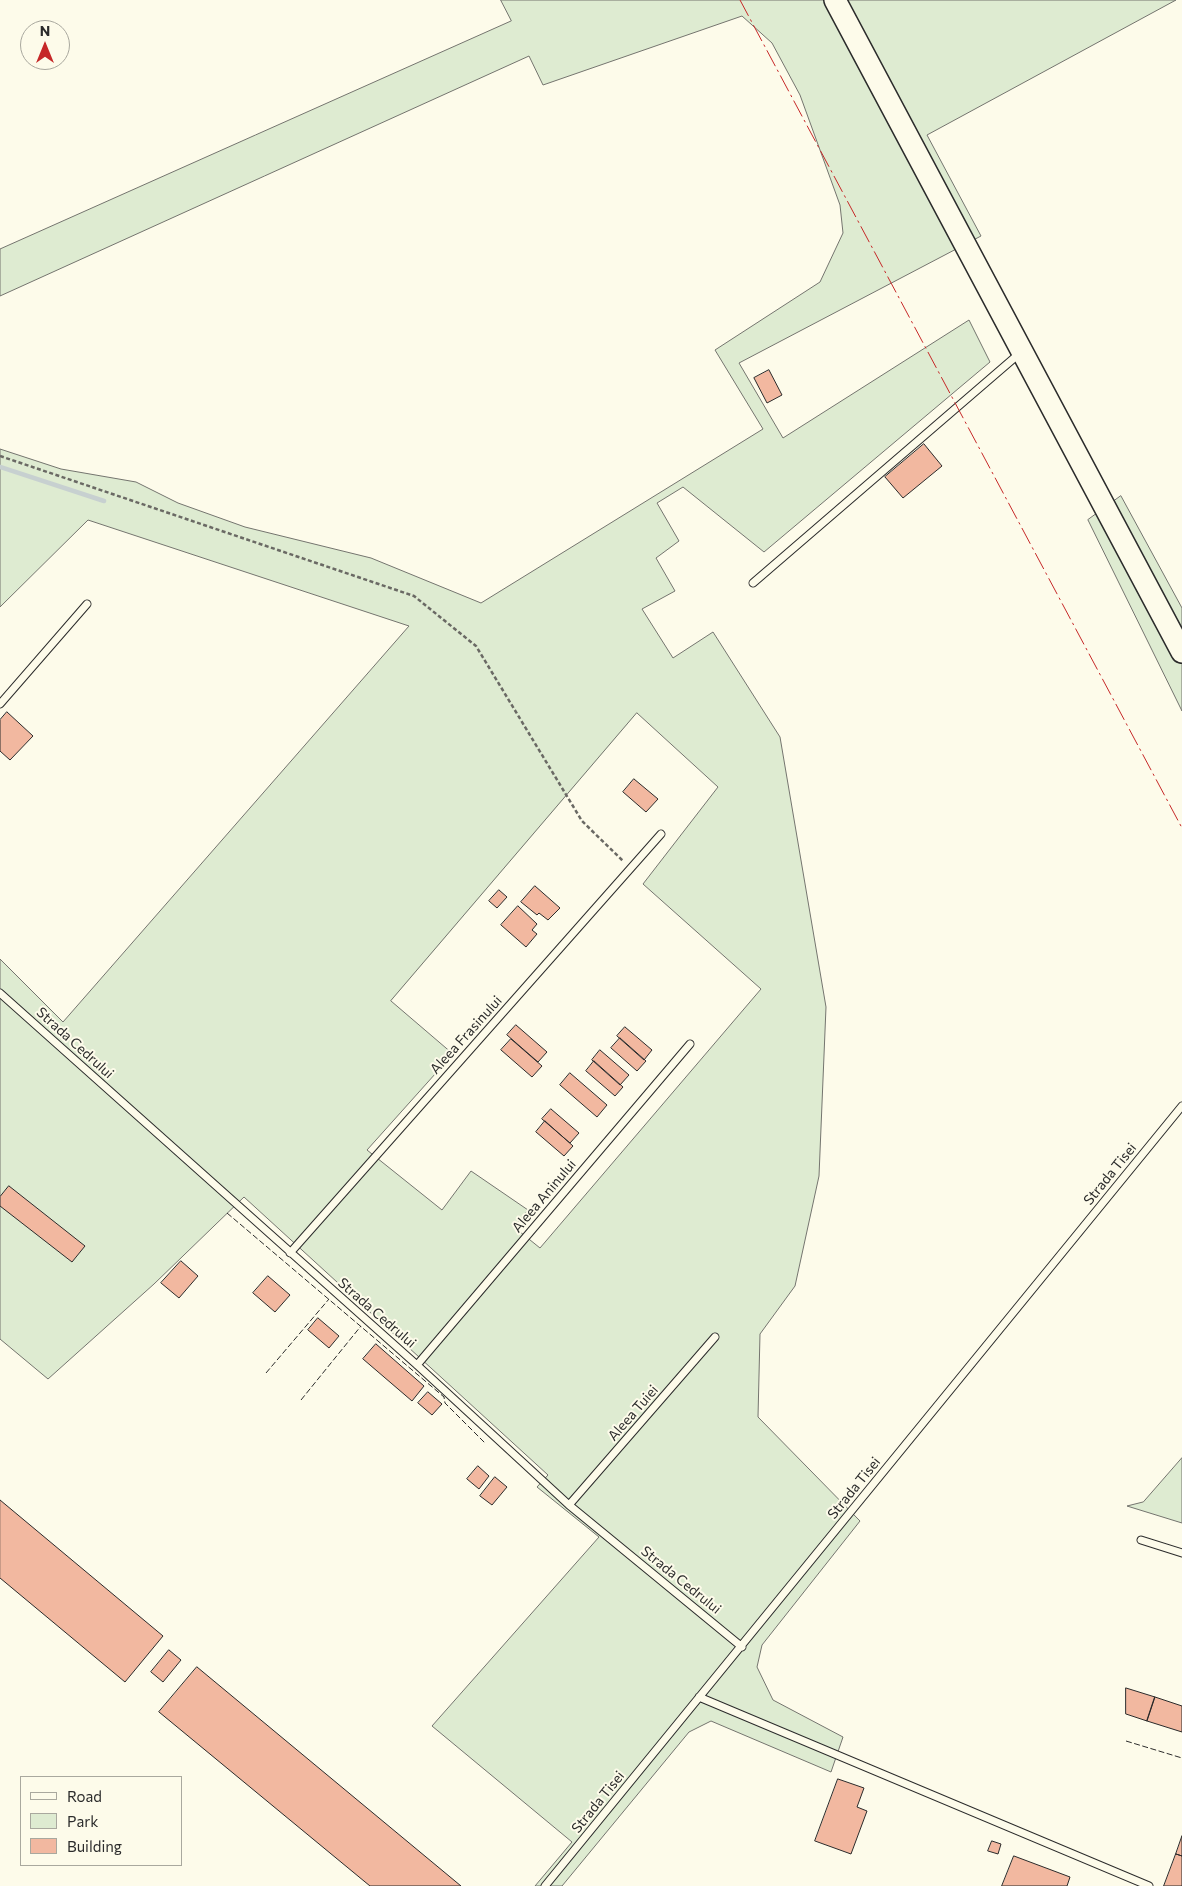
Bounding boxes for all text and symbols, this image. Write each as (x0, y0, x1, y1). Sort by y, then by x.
north arrow (20, 20, 70, 70)
text: N (40, 22, 50, 39)
street label: Aleea Frasinului (427, 992, 505, 1078)
street label: Strada Cedrului (33, 1004, 117, 1082)
street label: Strada Tisei (1080, 1140, 1140, 1208)
street label: Aleea Aninului (509, 1156, 579, 1236)
street label: Strada Cedrului (334, 1274, 420, 1352)
street label: Aleea Tuiei (604, 1382, 662, 1444)
street label: Strada Tisei (824, 1454, 884, 1522)
street label: Strada Cedrului (638, 1543, 724, 1617)
street label: Strada Tisei (568, 1768, 628, 1836)
legend (20, 1776, 182, 1866)
text: Road (67, 1787, 102, 1805)
text: Park (67, 1812, 98, 1830)
text: Building (67, 1837, 122, 1855)

